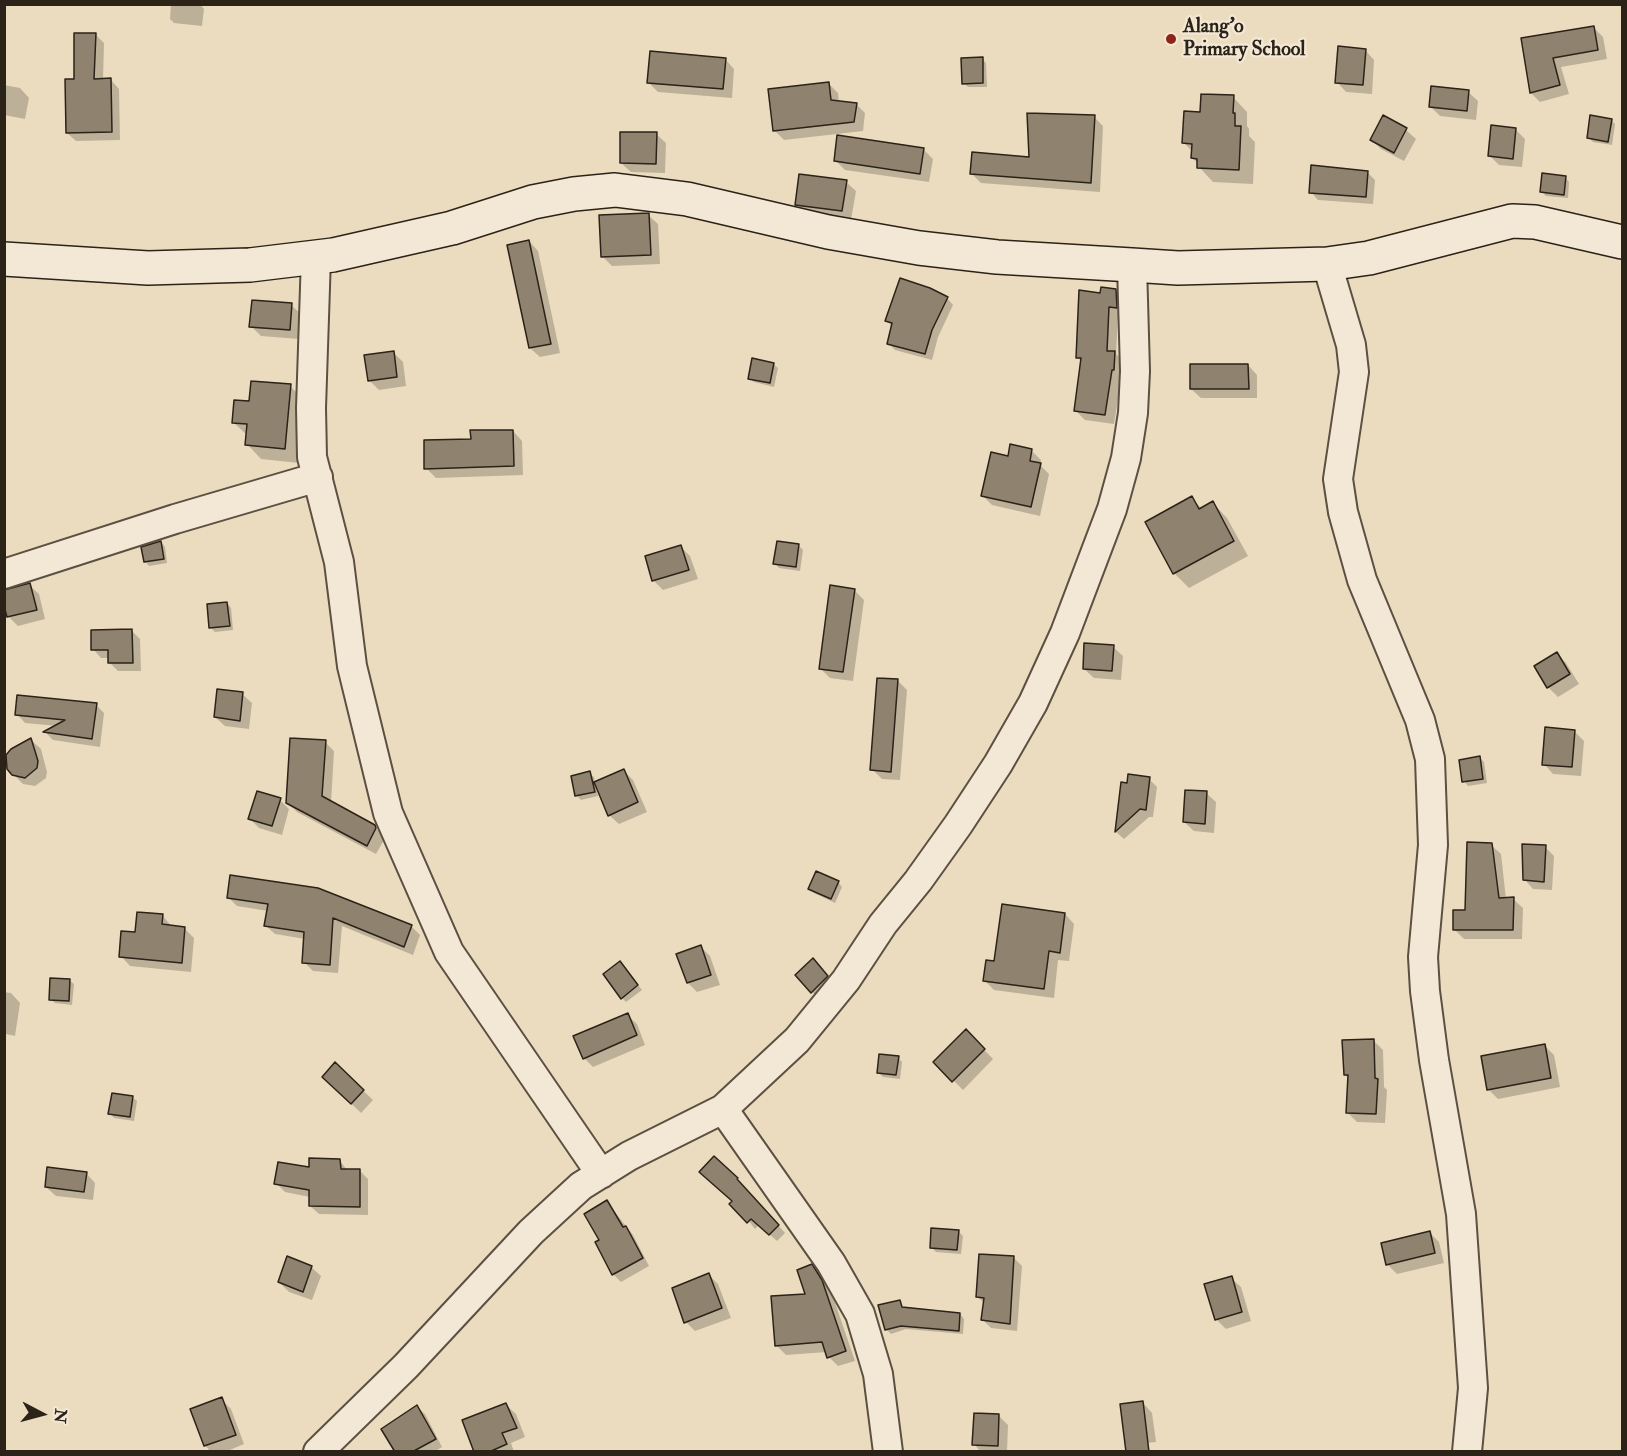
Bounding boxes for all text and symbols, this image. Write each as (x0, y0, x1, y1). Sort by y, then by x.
place label: Alang'o Primary School (1183, 16, 1305, 63)
marker: Alang'o Primary School (1164, 32, 1178, 46)
north arrow (12, 1384, 72, 1444)
text: N (49, 1408, 71, 1424)

